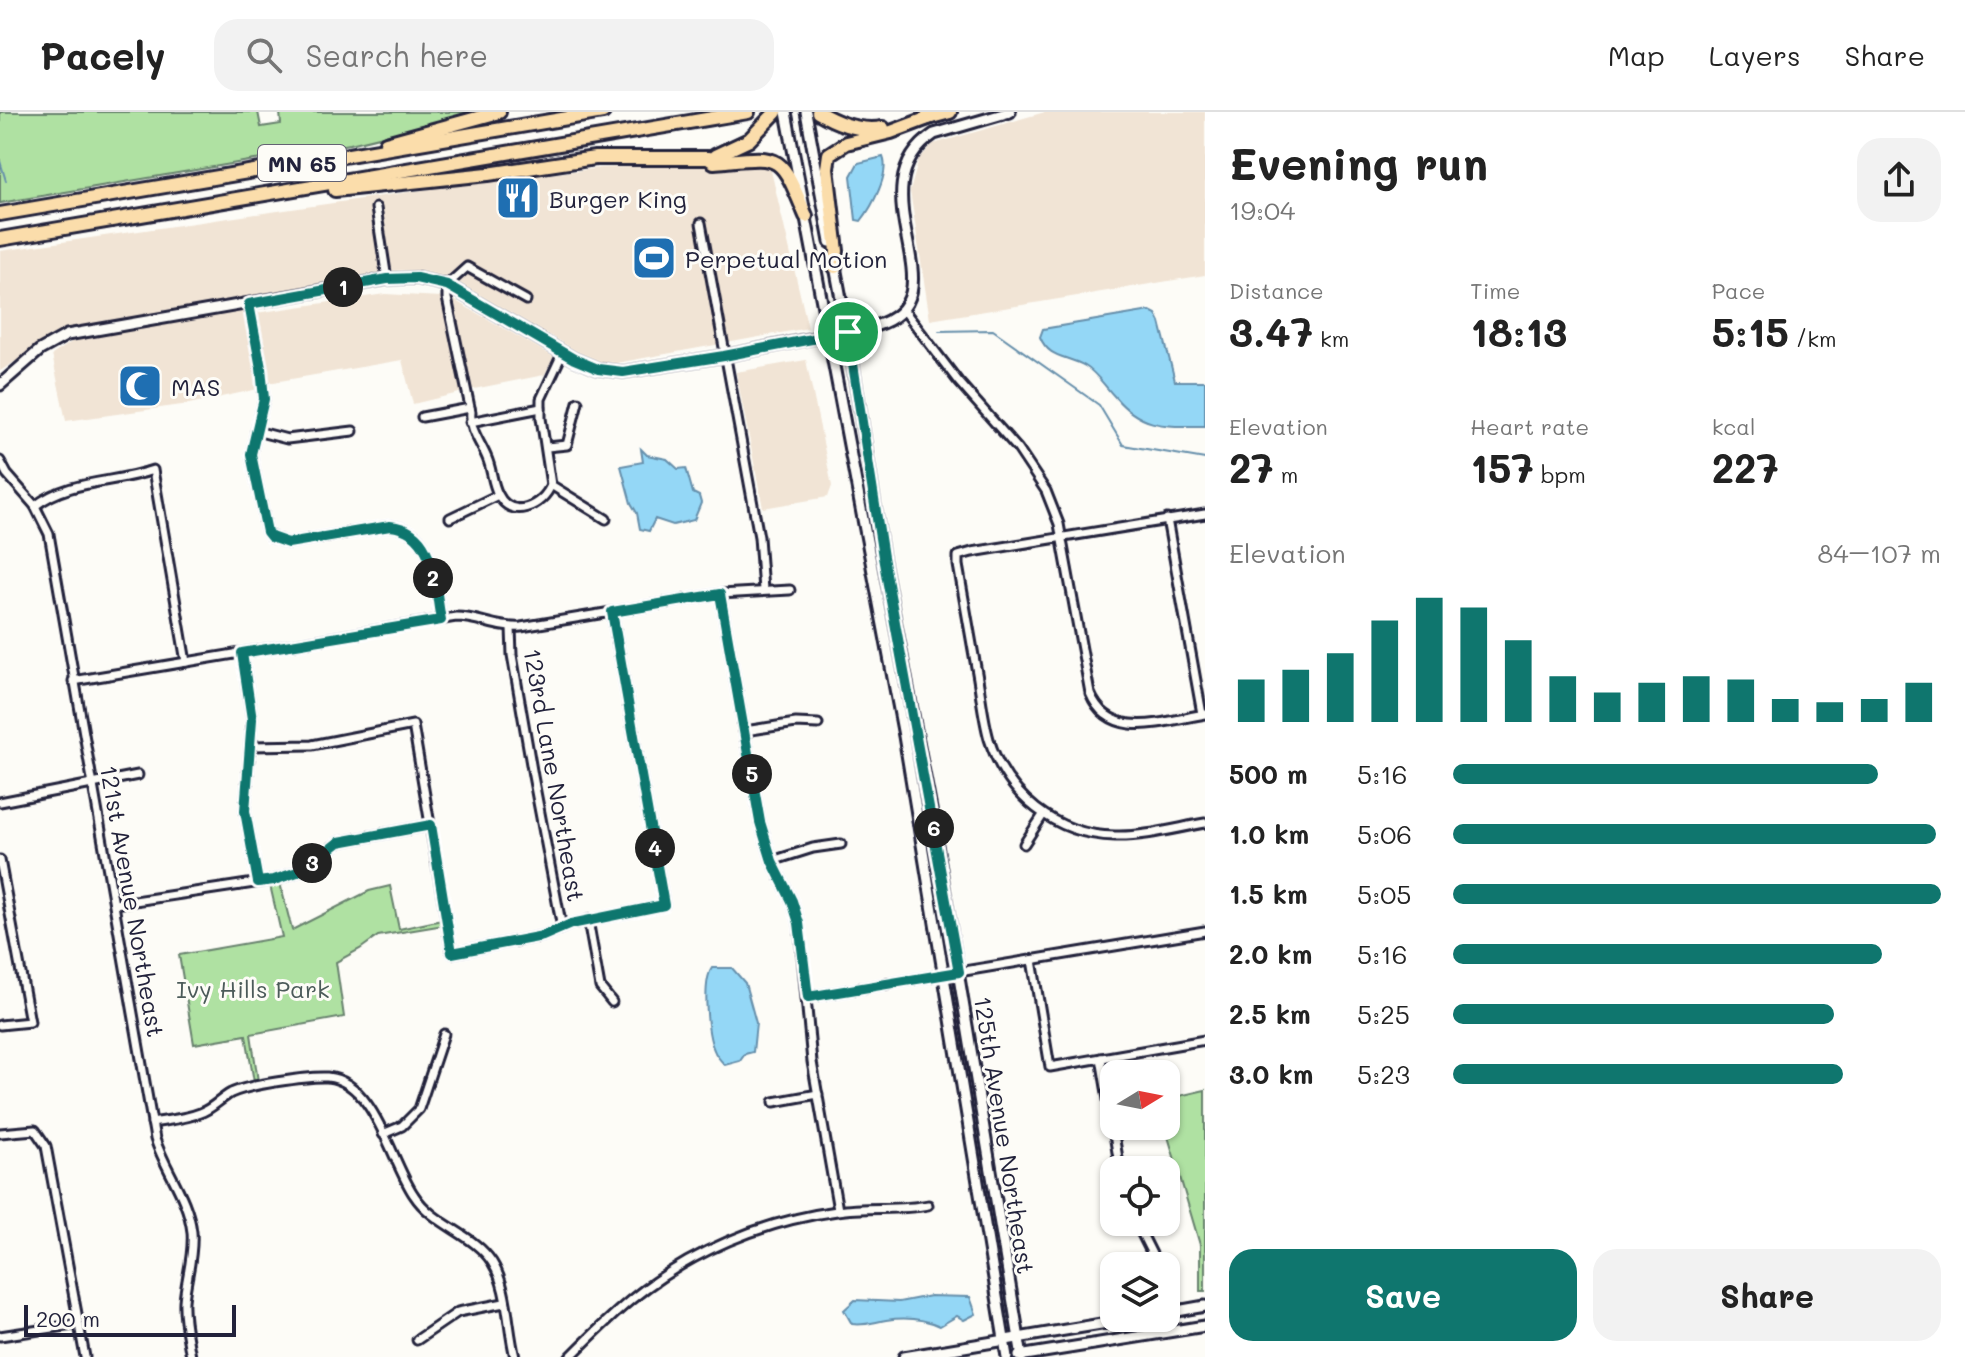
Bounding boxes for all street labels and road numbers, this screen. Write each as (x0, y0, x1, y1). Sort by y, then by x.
road number: MN 65 (258, 145, 346, 181)
street label: 123rd Lane Northeast (517, 646, 593, 904)
street label: 121st Avenue Northeast (94, 763, 172, 1039)
street label: 125th Avenue Northeast (968, 994, 1042, 1276)

